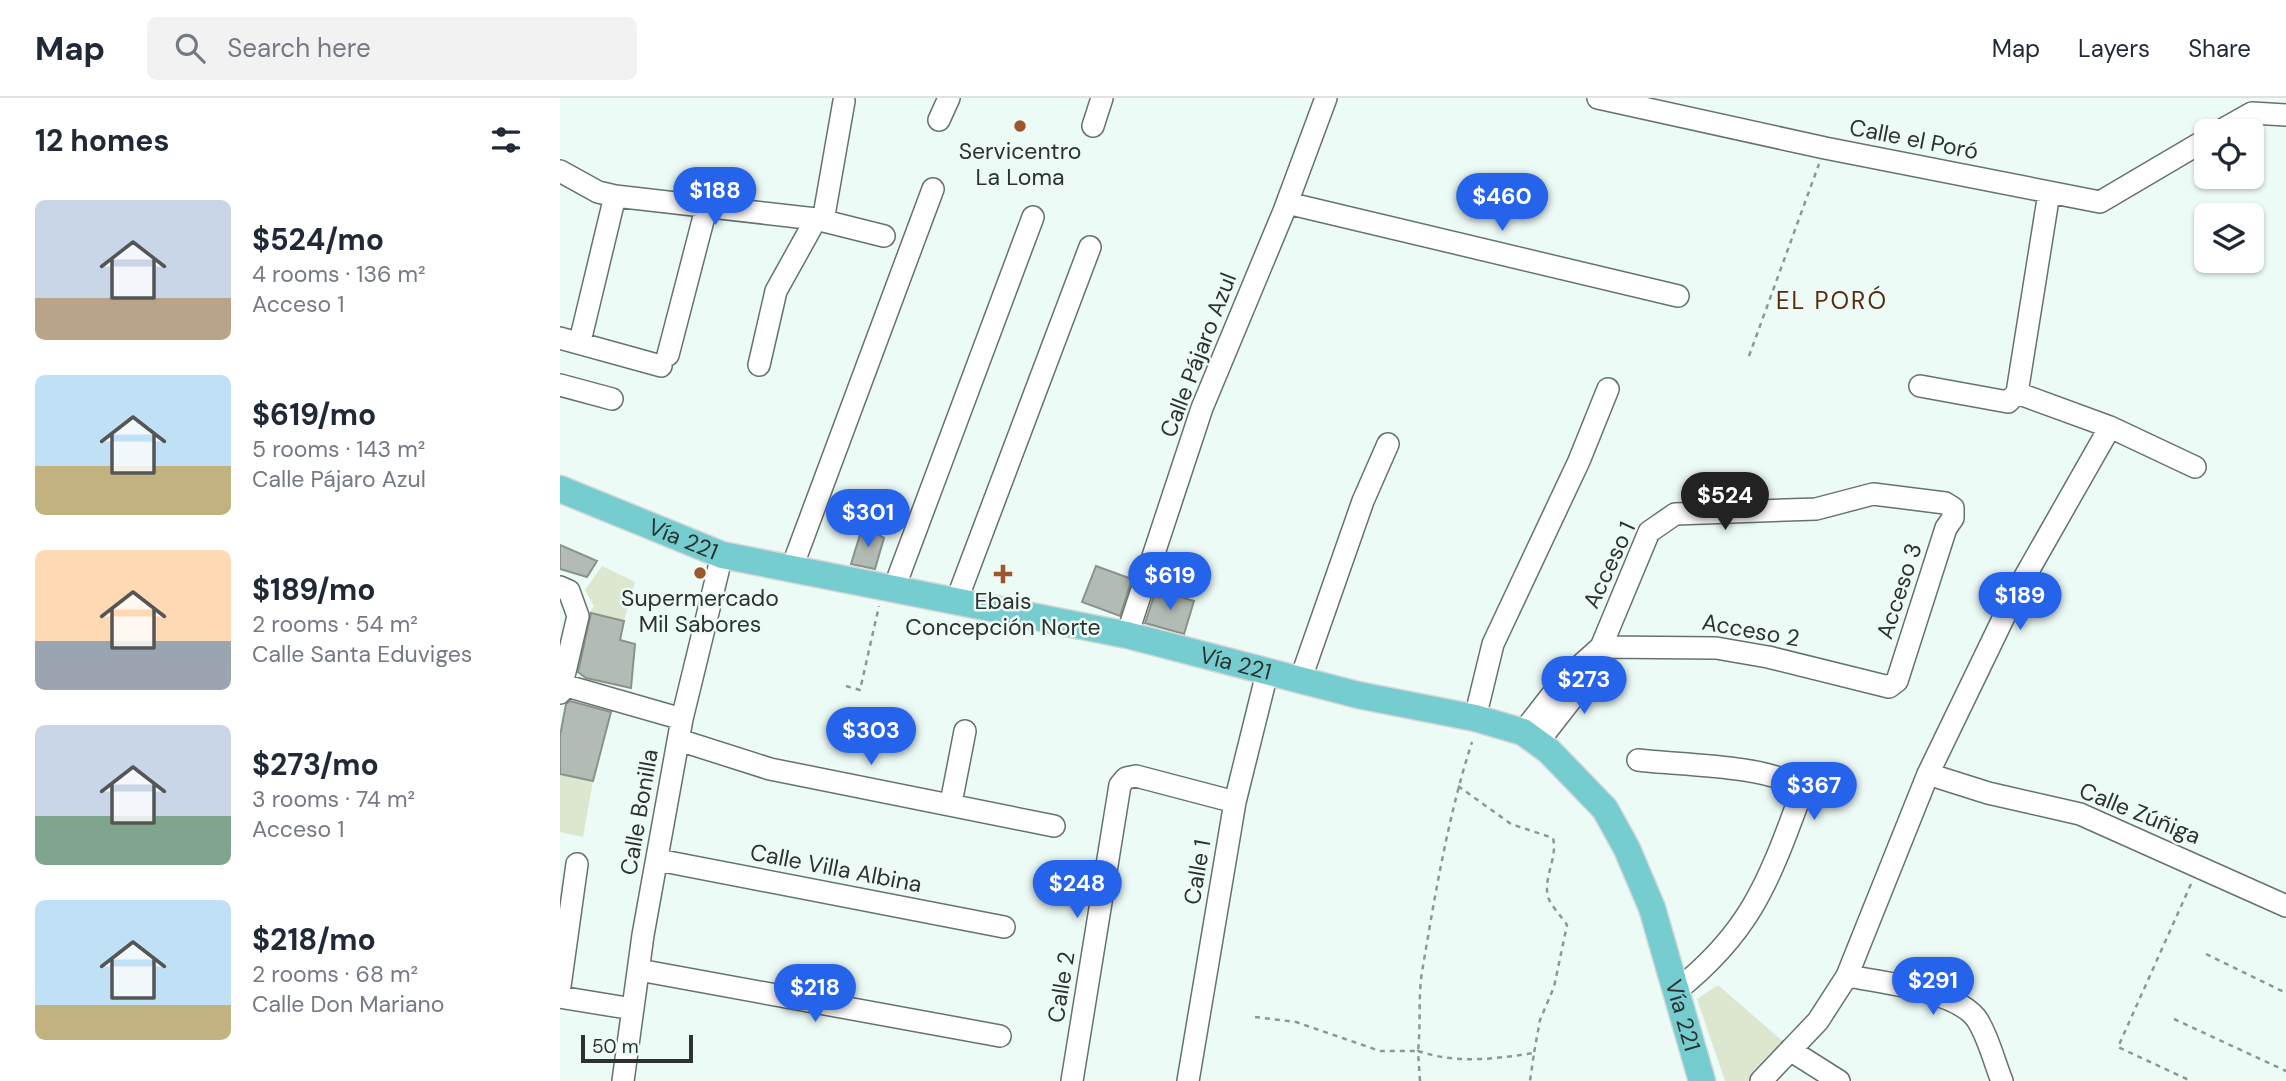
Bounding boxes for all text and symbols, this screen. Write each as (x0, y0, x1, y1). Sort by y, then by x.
search box (147, 17, 637, 80)
text: Map (35, 27, 105, 70)
icon: search (171, 29, 209, 67)
text: Search here (227, 31, 371, 65)
text: Map (1992, 33, 2040, 64)
text: Layers (2078, 33, 2150, 64)
text: Share (2188, 33, 2251, 64)
street label: Calle el Poró (1847, 112, 1981, 166)
marker: Servicentro La Loma (1012, 118, 1028, 134)
map controls (2194, 119, 2264, 273)
button: locate (2194, 119, 2264, 189)
text: 12 homes (35, 121, 169, 160)
icon: filters (487, 121, 525, 159)
place label: Servicentro La Loma (959, 136, 1081, 192)
pin: $188 (674, 167, 756, 227)
pin: $460 (1461, 174, 1543, 233)
text: $188 (689, 175, 741, 205)
text: $460 (1472, 181, 1532, 211)
button: layers (2194, 203, 2264, 273)
text: $524/mo (252, 220, 384, 259)
icon: home (91, 228, 175, 312)
text: 4 rooms · 136 m² (252, 259, 426, 289)
street label: Calle Pájaro Azul (1153, 268, 1243, 442)
district label: EL PORÓ (1776, 285, 1888, 316)
text: Acceso 1 (252, 289, 345, 319)
text: $619/mo (252, 395, 376, 434)
icon: home (91, 403, 175, 487)
text: 5 rooms · 143 m² (252, 434, 425, 464)
text: Calle Pájaro Azul (252, 464, 426, 494)
pin: $524 (1684, 472, 1766, 532)
text: $524 (1697, 480, 1753, 510)
pin: $301 (827, 490, 909, 549)
text: $301 (842, 497, 894, 527)
street label: Vía 221 (644, 512, 723, 567)
street label: Acceso 1 (1576, 517, 1642, 613)
street label: Acceso 3 (1869, 539, 1929, 643)
pin: $619 (1129, 552, 1211, 612)
text: $619 (1144, 560, 1196, 590)
marker: Ebais Concepción Norte (993, 564, 1013, 584)
marker: Supermercado Mil Sabores (692, 565, 708, 581)
text: $189/mo (252, 570, 376, 609)
pin: $189 (1979, 573, 2061, 632)
icon: home (91, 578, 175, 662)
text: $189 (1995, 580, 2045, 610)
place label: Supermercado Mil Sabores (621, 583, 779, 639)
place label: Ebais Concepción Norte (905, 586, 1101, 642)
street label: Acceso 2 (1700, 607, 1802, 653)
text: 2 rooms · 54 m² (252, 609, 418, 639)
text: Calle Santa Eduviges (252, 639, 472, 669)
street label: Vía 221 (1197, 640, 1275, 687)
pin: $273 (1543, 656, 1625, 716)
text: $273 (1558, 664, 1610, 694)
pin: $303 (830, 708, 912, 767)
text: $303 (842, 715, 900, 745)
text: $273/mo (252, 745, 379, 784)
street label: Calle Bonilla (613, 747, 665, 877)
icon: home (91, 753, 175, 837)
pin: $367 (1773, 762, 1855, 822)
text: $367 (1787, 770, 1841, 800)
street label: Calle Zúñiga (2075, 775, 2205, 851)
text: 3 rooms · 74 m² (252, 784, 415, 814)
text: Acceso 1 (252, 814, 345, 844)
street label: Calle Villa Albina (748, 837, 924, 899)
street label: Calle 1 (1177, 837, 1217, 907)
pin: $248 (1036, 860, 1118, 920)
text: $248 (1049, 868, 1105, 898)
text: $218/mo (252, 920, 376, 959)
icon: home (91, 928, 175, 1012)
street label: Calle 2 (1041, 949, 1081, 1025)
pin: $291 (1892, 958, 1974, 1017)
text: 2 rooms · 68 m² (252, 959, 418, 989)
pin: $218 (774, 964, 856, 1024)
text: $291 (1908, 965, 1958, 995)
text: $218 (790, 972, 840, 1002)
street label: Vía 221 (1659, 976, 1708, 1055)
text: Calle Don Mariano (252, 989, 444, 1019)
scale bar (581, 1032, 693, 1064)
text: 50 m (592, 1034, 639, 1059)

